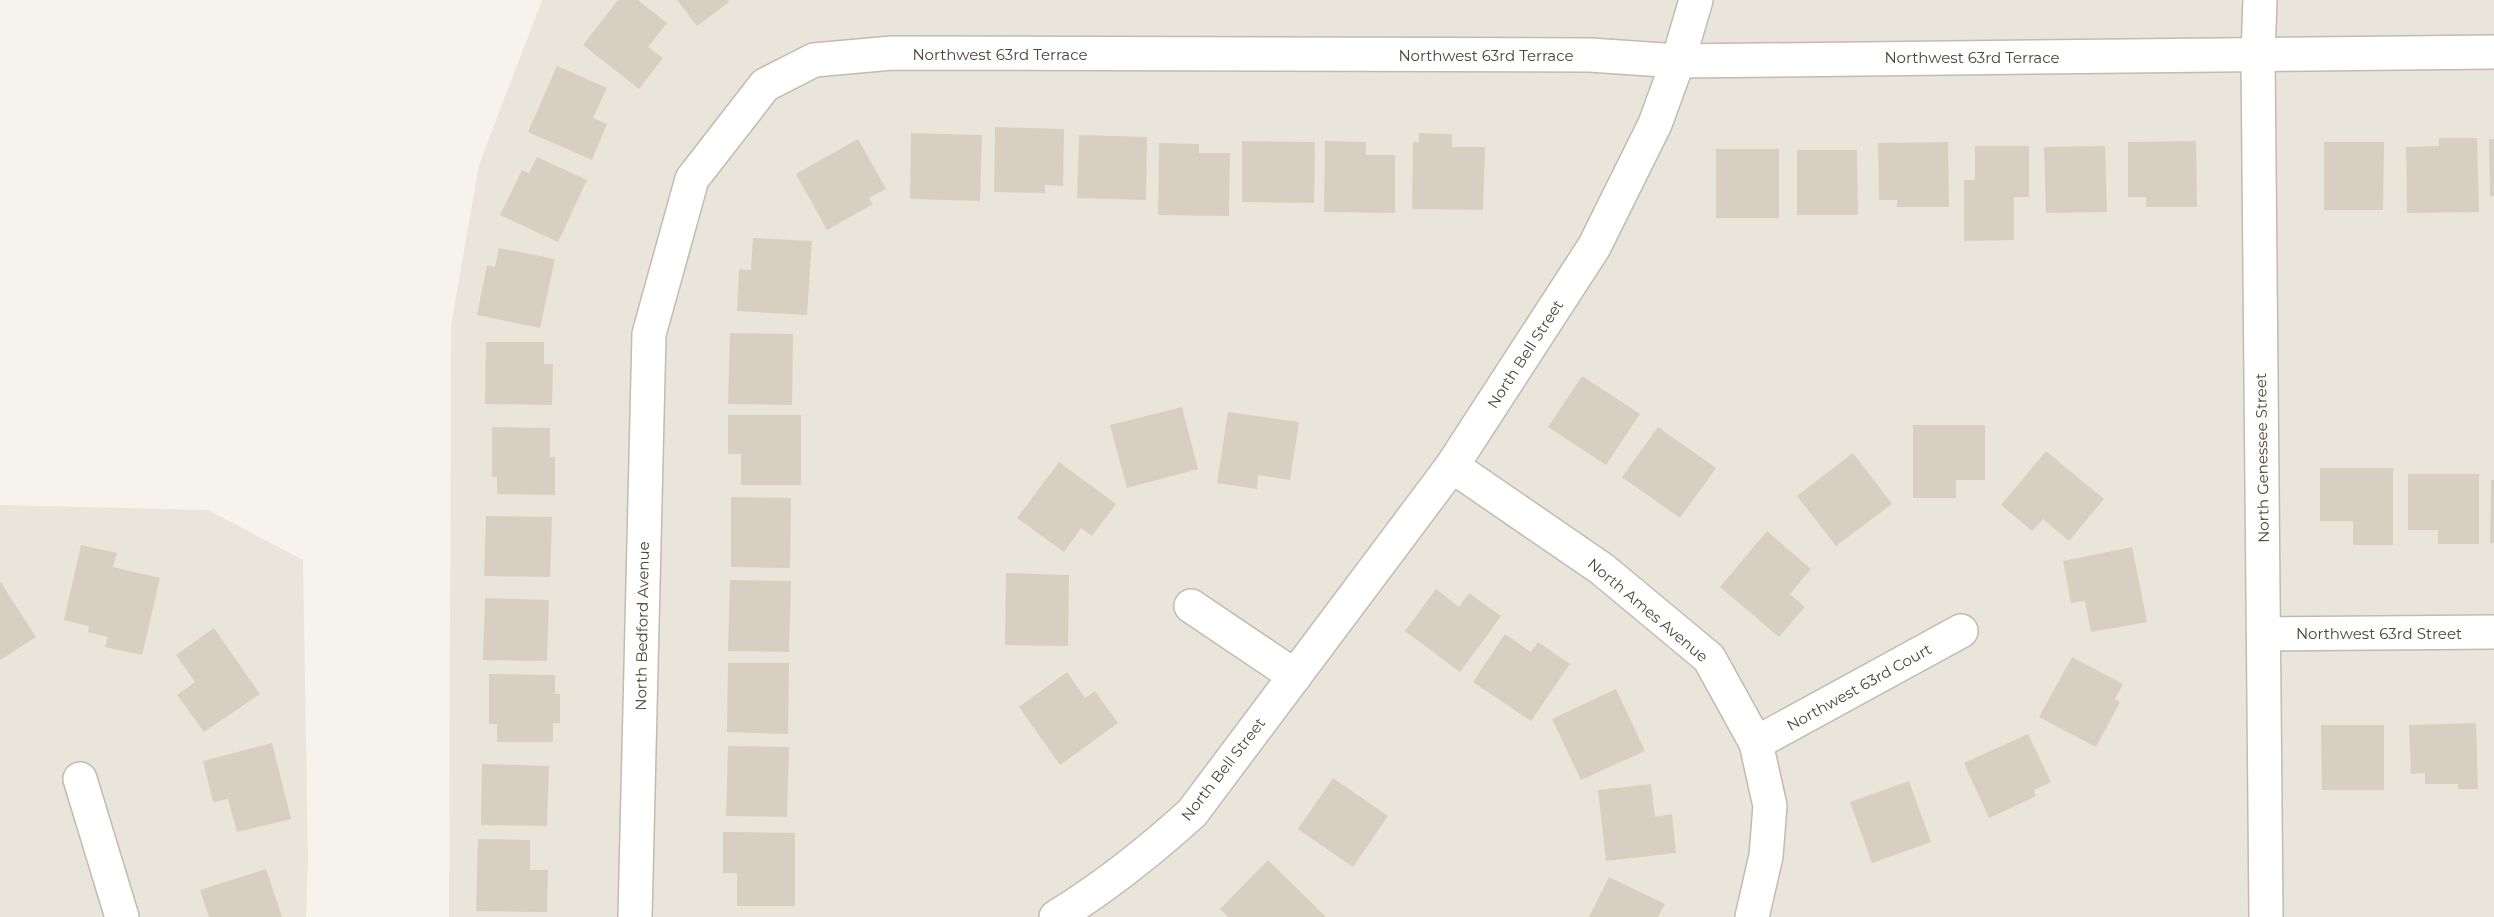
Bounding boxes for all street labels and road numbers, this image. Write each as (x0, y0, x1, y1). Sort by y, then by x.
street label: Northwest 63rd Terrace (912, 45, 1088, 64)
street label: Northwest 63rd Terrace (1398, 46, 1574, 65)
street label: Northwest 63rd Terrace (1884, 48, 2060, 67)
street label: North Bell Street (1483, 296, 1567, 412)
street label: North Genessee Street (2251, 373, 2273, 543)
street label: North Bedford Avenue (631, 541, 653, 711)
street label: North Ames Avenue (1584, 554, 1712, 666)
street label: Northwest 63rd Street (2296, 624, 2462, 643)
street label: Northwest 63rd Court (1783, 639, 1935, 735)
street label: North Bell Street (1177, 714, 1269, 824)

